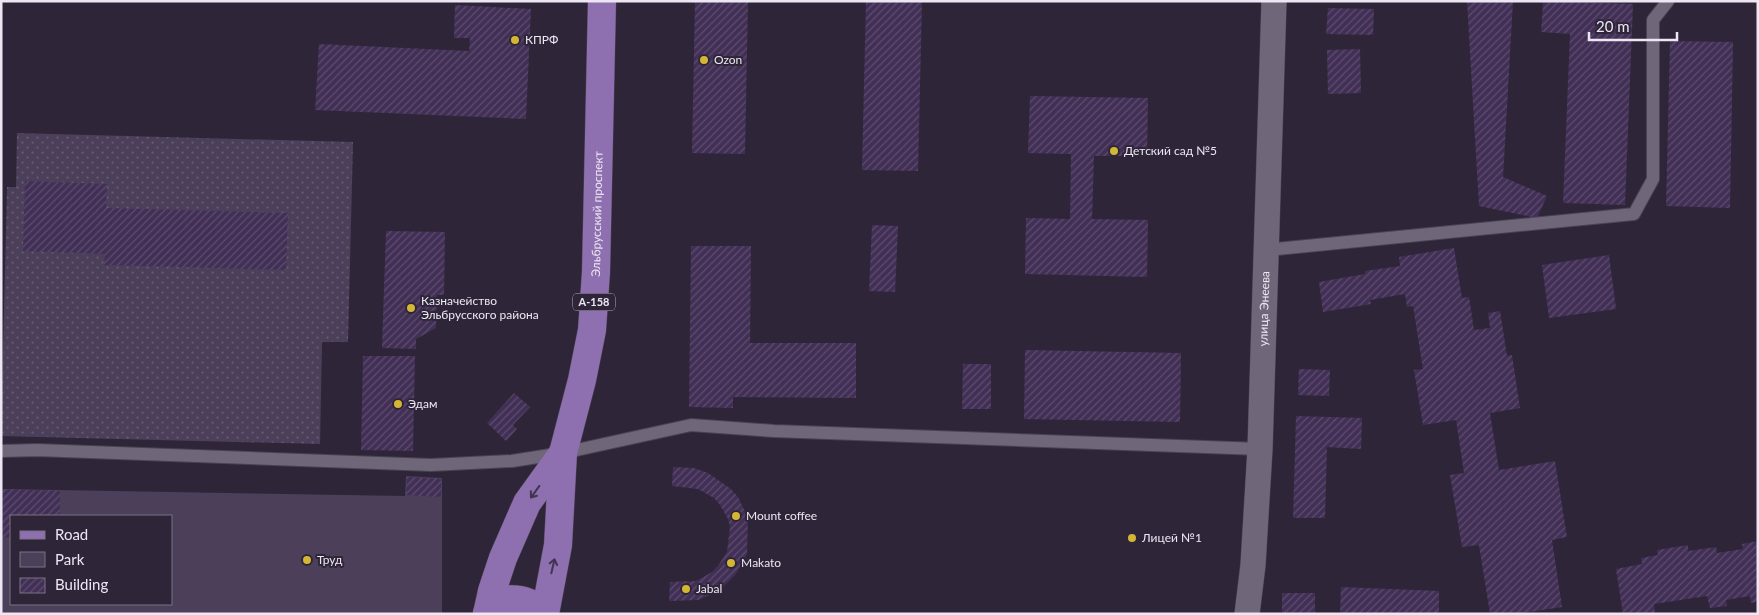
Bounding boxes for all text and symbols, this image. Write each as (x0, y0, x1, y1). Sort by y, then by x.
scale bar (1589, 10, 1676, 42)
text: 20 m (1596, 17, 1630, 35)
place label: КПРФ (525, 32, 558, 47)
marker: КПРФ (509, 34, 521, 46)
place label: Ozon (714, 52, 742, 67)
marker: Ozon (698, 54, 710, 66)
place label: Детский сад №5 (1124, 143, 1217, 158)
marker: Детский сад №5 (1108, 145, 1120, 157)
street label: Эльбрусский проспект (588, 151, 606, 277)
street label: улица Энеева (1255, 271, 1273, 346)
place label: Казначейство Эльбрусского района (421, 293, 539, 322)
road number: А-158 (573, 294, 615, 310)
marker: Казначейство Эльбрусского района (405, 302, 417, 314)
place label: Эдам (408, 396, 437, 411)
marker: Эдам (392, 398, 404, 410)
one-way arrow (530, 485, 540, 499)
place label: Mount coffee (746, 508, 817, 523)
marker: Mount coffee (730, 510, 742, 522)
legend (10, 515, 172, 605)
text: Road (55, 525, 88, 543)
place label: Лицей №1 (1141, 530, 1202, 545)
marker: Лицей №1 (1126, 532, 1138, 544)
text: Park (55, 550, 85, 568)
place label: Труд (317, 552, 343, 567)
marker: Труд (301, 554, 313, 566)
place label: Мakato (741, 555, 781, 570)
marker: Мakato (725, 557, 737, 569)
one-way arrow (549, 558, 558, 574)
text: Building (55, 575, 108, 593)
place label: Jabal (696, 581, 722, 596)
marker: Jabal (680, 583, 692, 595)

